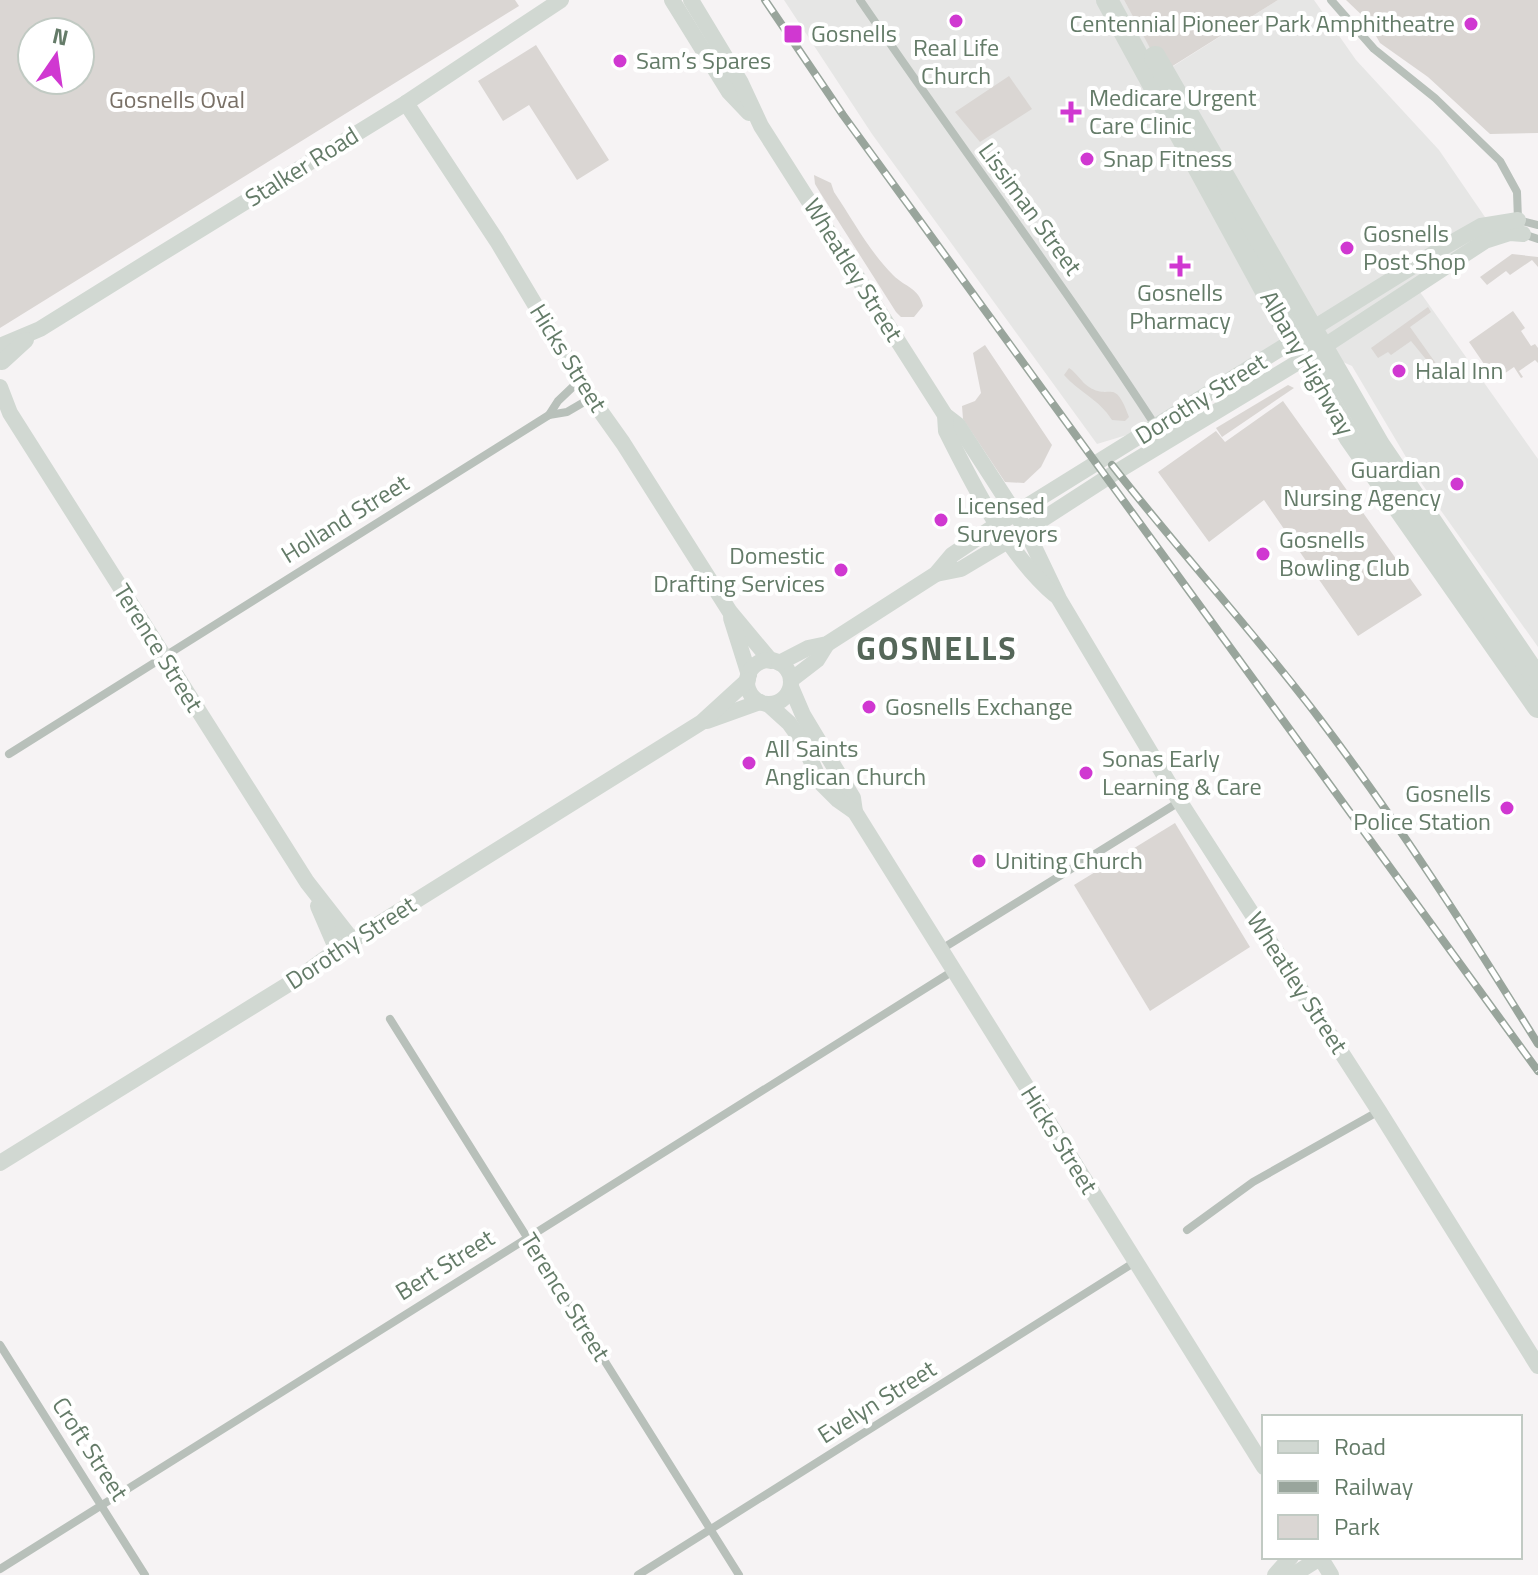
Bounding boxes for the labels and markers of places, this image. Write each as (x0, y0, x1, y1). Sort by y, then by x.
place label: Centennial Pioneer Park Amphitheatre (1070, 5, 1455, 41)
marker: Real Life Church (947, 12, 965, 30)
place label: Gosnells (811, 15, 897, 51)
marker: Centennial Pioneer Park Amphitheatre (1462, 15, 1480, 33)
marker: Gosnells (782, 23, 804, 45)
place label: Real Life Church (913, 29, 999, 93)
place label: Sam’s Spares (636, 42, 771, 78)
marker: Sam’s Spares (611, 52, 629, 70)
place label: Medicare Urgent Care Clinic (1089, 79, 1257, 143)
marker: Medicare Urgent Care Clinic (1060, 101, 1082, 123)
place label: Snap Fitness (1103, 140, 1232, 176)
marker: Snap Fitness (1078, 150, 1096, 168)
place label: Gosnells Post Shop (1363, 215, 1466, 279)
marker: Gosnells Post Shop (1338, 239, 1356, 257)
marker: Gosnells Pharmacy (1171, 257, 1189, 275)
place label: Gosnells Pharmacy (1129, 274, 1231, 338)
place label: Halal Inn (1415, 352, 1503, 388)
marker: Halal Inn (1390, 362, 1408, 380)
place label: Guardian Nursing Agency (1283, 451, 1441, 515)
marker: Guardian Nursing Agency (1448, 475, 1466, 493)
place label: Licensed Surveyors (957, 487, 1058, 551)
marker: Licensed Surveyors (932, 511, 950, 529)
place label: Gosnells Bowling Club (1279, 521, 1410, 585)
place label: Domestic Drafting Services (653, 537, 825, 601)
marker: Gosnells Bowling Club (1254, 545, 1272, 563)
marker: Domestic Drafting Services (832, 561, 850, 579)
place label: Gosnells Exchange (885, 688, 1073, 724)
marker: Gosnells Exchange (860, 698, 878, 716)
place label: All Saints Anglican Church (765, 730, 926, 794)
place label: Sonas Early Learning & Care (1102, 740, 1262, 804)
marker: All Saints Anglican Church (740, 754, 758, 772)
marker: Sonas Early Learning & Care (1077, 764, 1095, 782)
place label: Gosnells Police Station (1353, 775, 1491, 839)
marker: Gosnells Police Station (1498, 799, 1516, 817)
place label: Uniting Church (995, 842, 1143, 878)
marker: Uniting Church (970, 852, 988, 870)

